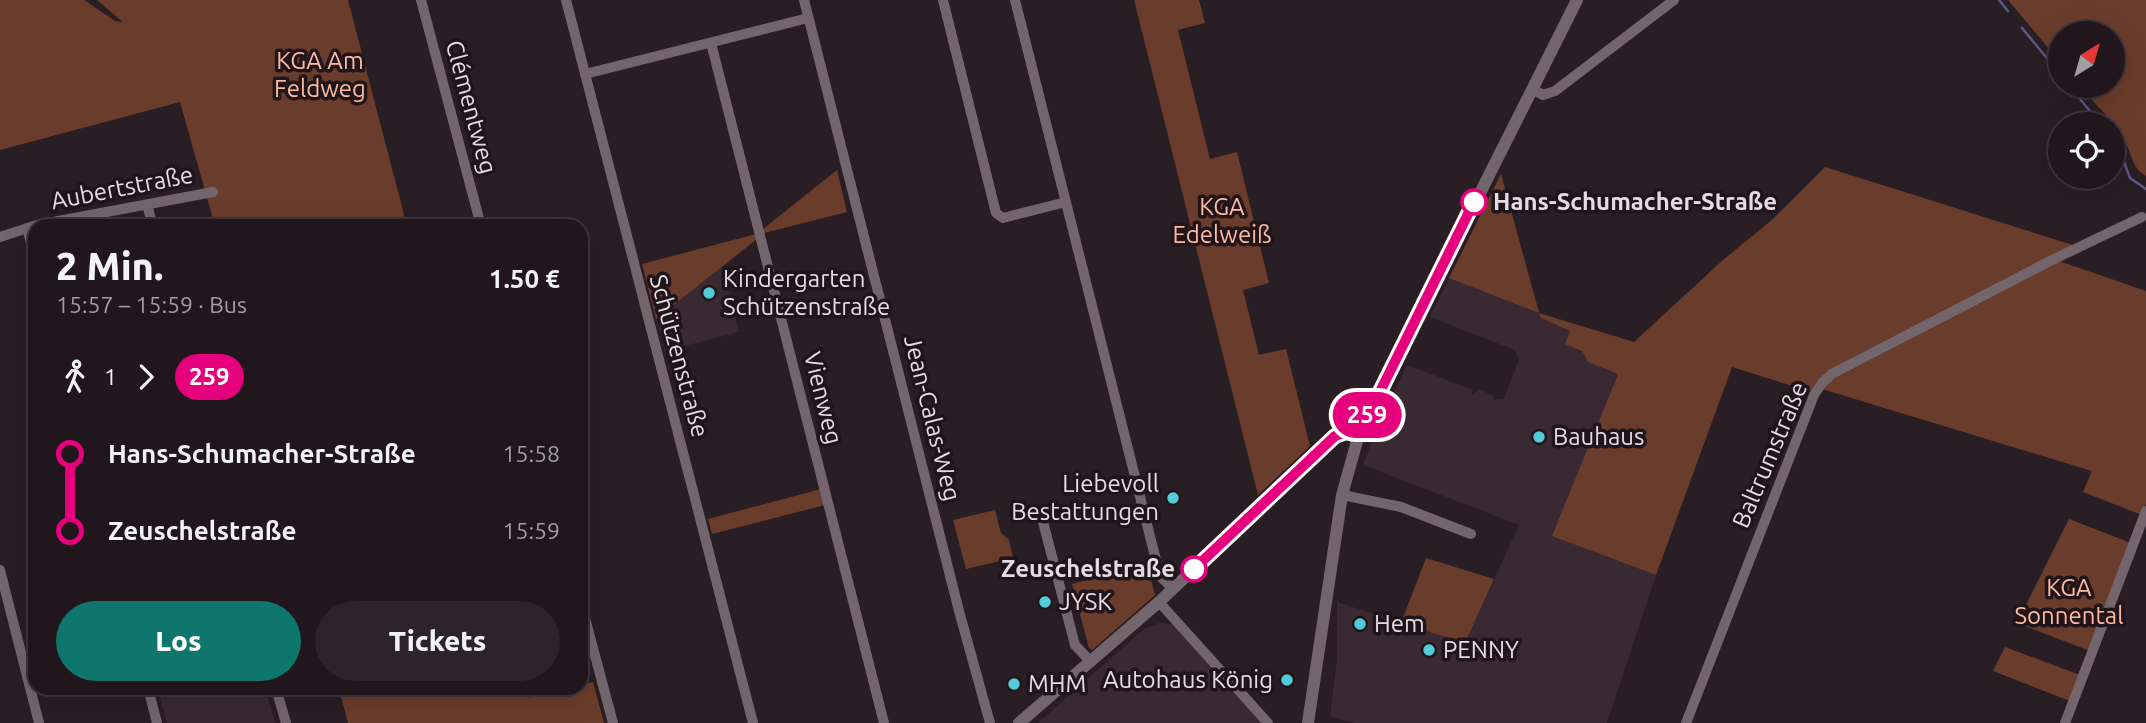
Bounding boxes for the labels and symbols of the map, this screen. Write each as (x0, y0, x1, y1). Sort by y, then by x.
north arrow (2048, 21, 2124, 98)
street label: Clémentweg (441, 37, 502, 177)
park label: KGA Am Feldweg (274, 47, 366, 102)
street label: Aubertstraße (49, 161, 195, 215)
place label: Hans-Schumacher-Straße (1493, 188, 1777, 215)
marker: Hans-Schumacher-Straße (1461, 189, 1487, 215)
park label: KGA Edelweiß (1173, 193, 1271, 248)
place label: Kindergarten Schützenstraße (723, 265, 890, 320)
street label: Schützenstraße (645, 272, 714, 440)
marker: Kindergarten Schützenstraße (701, 285, 717, 301)
street label: Jean-Calas-Weg (899, 332, 966, 504)
street label: Vienweg (799, 349, 848, 447)
street label: Baltrumstraße (1727, 378, 1812, 532)
line badge: 259 (1327, 392, 1407, 438)
place label: Bauhaus (1553, 423, 1644, 450)
marker: Bauhaus (1531, 429, 1547, 445)
place label: Liebevoll Bestattungen (1011, 470, 1159, 525)
marker: Liebevoll Bestattungen (1165, 490, 1181, 506)
place label: Zeuschelstraße (1001, 555, 1175, 582)
marker: Zeuschelstraße (1181, 556, 1207, 582)
park label: KGA Sonnental (2015, 574, 2123, 629)
place label: JYSK (1059, 588, 1112, 615)
marker: JYSK (1037, 594, 1053, 610)
place label: Hem (1374, 610, 1425, 637)
marker: Hem (1352, 616, 1368, 632)
place label: PENNY (1443, 636, 1519, 663)
marker: PENNY (1421, 642, 1437, 658)
place label: Autohaus König (1103, 666, 1273, 693)
place label: MHM (1028, 670, 1086, 697)
marker: Autohaus König (1279, 672, 1295, 688)
marker: MHM (1006, 676, 1022, 692)

